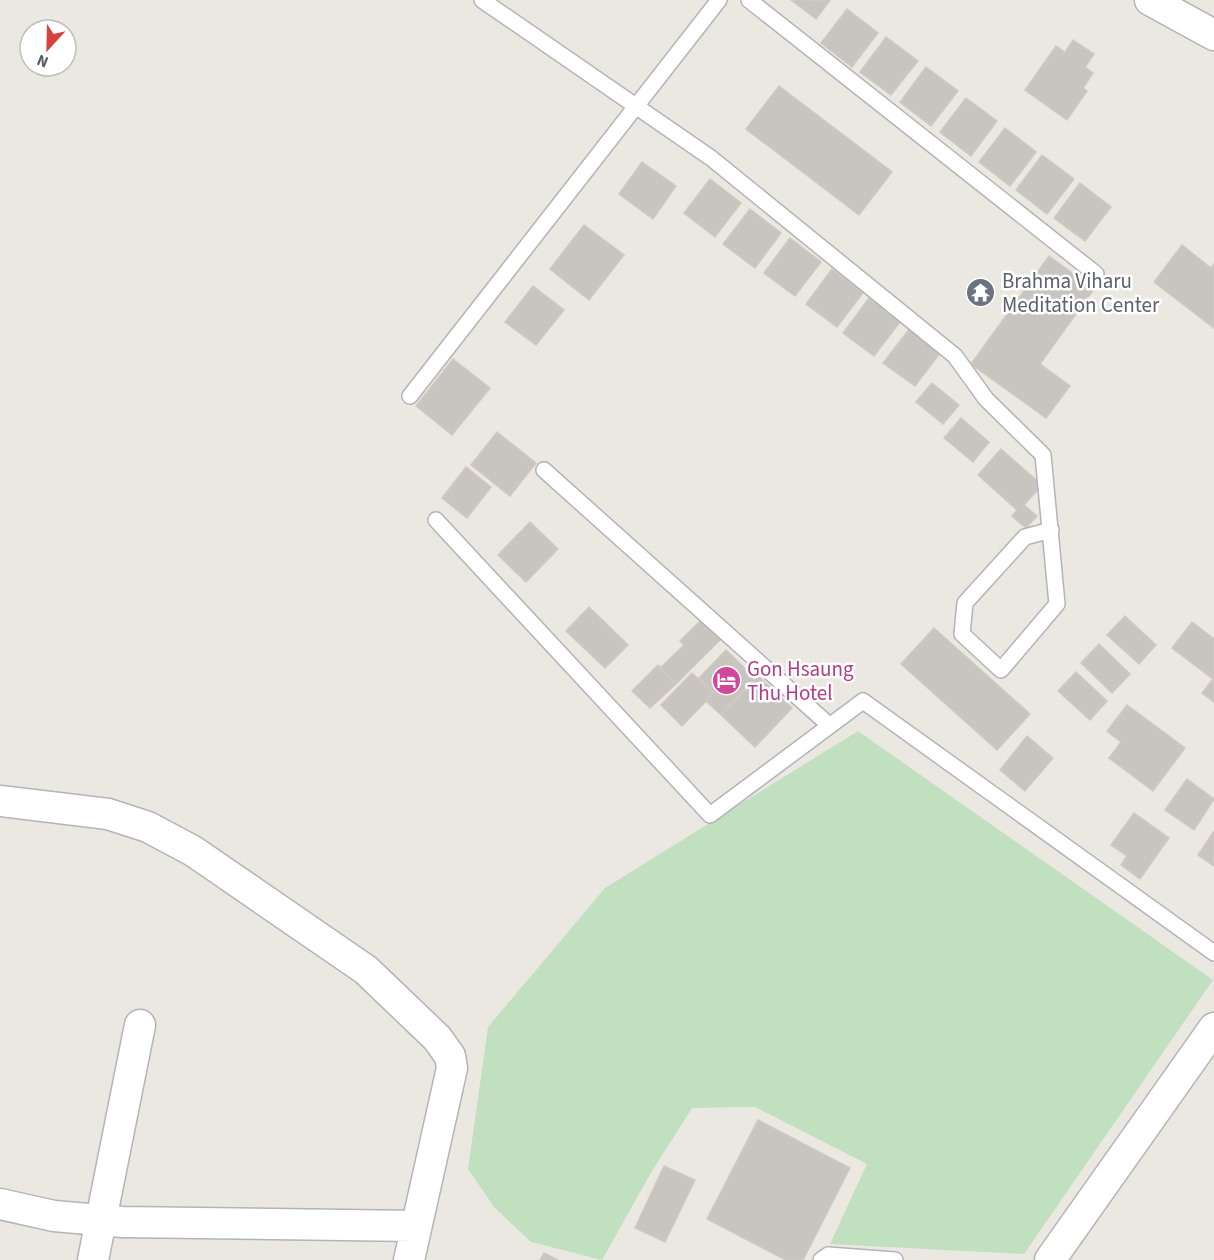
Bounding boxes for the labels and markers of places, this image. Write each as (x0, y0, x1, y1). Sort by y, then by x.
place label: Brahma Viharu Meditation Center (1002, 266, 1160, 320)
temple icon: Brahma Viharu Meditation Center (965, 277, 997, 309)
place label: Gon Hsaung Thu Hotel (747, 654, 854, 708)
hotel icon: Gon Hsaung Thu Hotel (710, 665, 742, 697)

